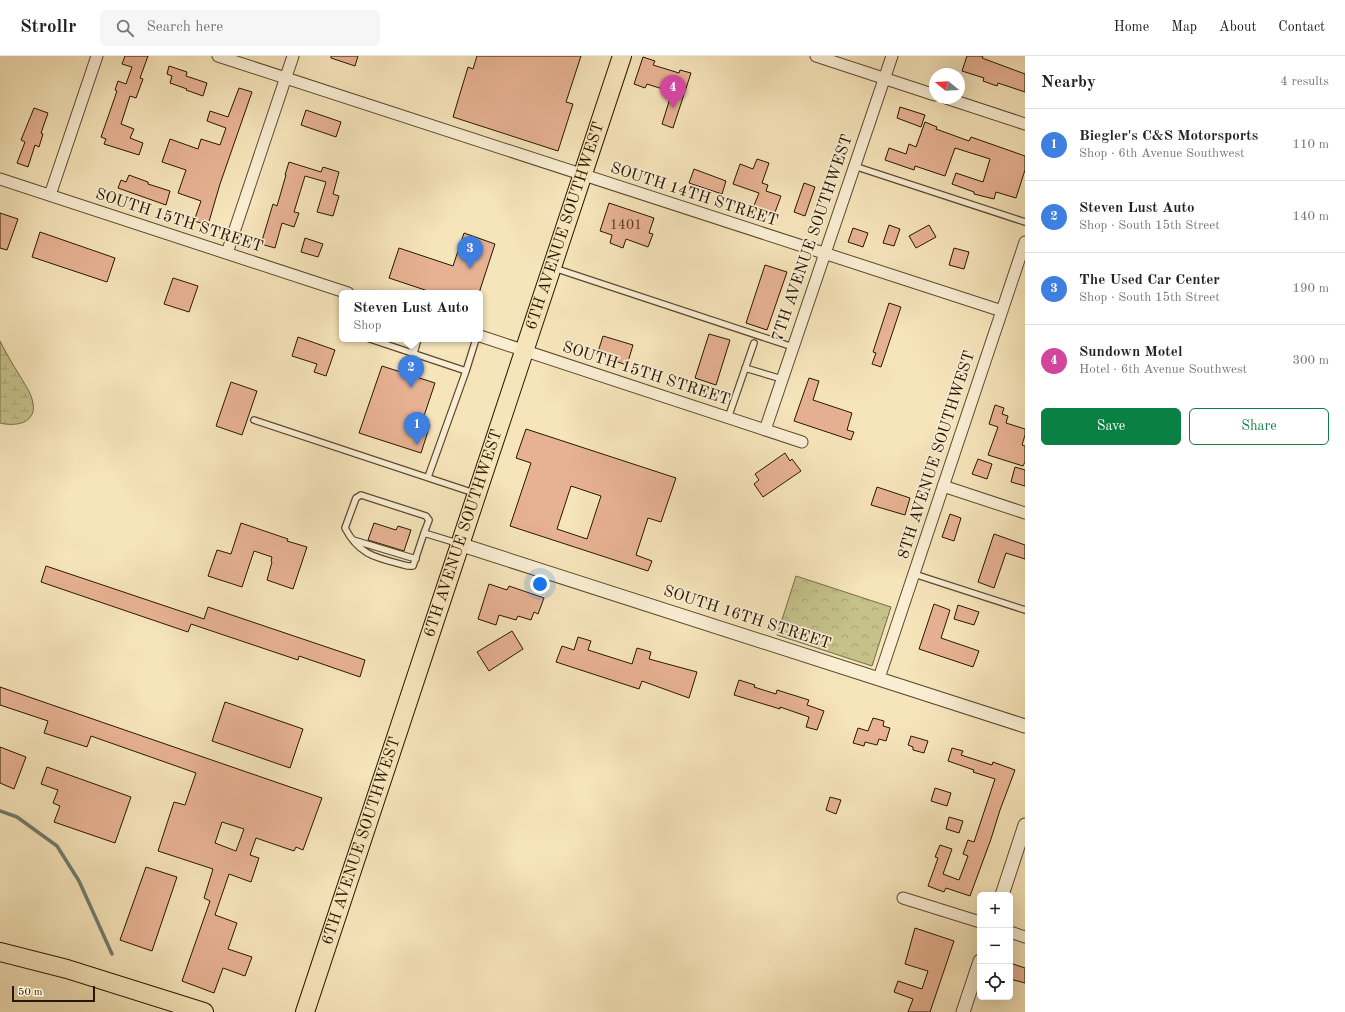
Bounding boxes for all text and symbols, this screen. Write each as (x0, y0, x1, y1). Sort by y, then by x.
search box (100, 10, 380, 46)
icon: search (114, 17, 136, 39)
text: Strollr (20, 18, 76, 37)
text: Search here (146, 20, 223, 35)
text: Home (1114, 20, 1149, 34)
text: Map (1171, 20, 1197, 34)
text: About (1219, 20, 1256, 34)
text: Contact (1278, 20, 1325, 34)
north arrow (929, 68, 965, 104)
text: Nearby (1041, 74, 1096, 91)
pin: 4 (660, 75, 686, 108)
text: 4 results (1280, 75, 1329, 88)
street label: 6TH AVENUE SOUTHWEST (524, 120, 607, 332)
text: Biegler's C&S Motorsports (1079, 129, 1258, 144)
street label: 7TH AVENUE SOUTHWEST (770, 132, 856, 344)
text: 1 (1050, 138, 1058, 151)
text: 110 m (1292, 138, 1329, 151)
text: Shop · 6th Avenue Southwest (1079, 147, 1245, 160)
street label: SOUTH 14TH STREET (608, 160, 780, 230)
street label: SOUTH 15TH STREET (93, 186, 265, 256)
text: Steven Lust Auto (1079, 201, 1195, 216)
text: 2 (1050, 210, 1058, 223)
text: 140 m (1292, 210, 1329, 223)
house number: 1401 (610, 218, 642, 232)
text: Shop · South 15th Street (1079, 219, 1220, 232)
pin: 3 (457, 236, 483, 269)
text: The Used Car Center (1079, 273, 1220, 288)
text: 3 (1050, 282, 1058, 295)
text: 190 m (1292, 282, 1329, 295)
popup (339, 290, 483, 342)
text: Shop · South 15th Street (1079, 291, 1220, 304)
text: Steven Lust Auto (353, 301, 469, 316)
text: Shop (353, 319, 382, 332)
street label: SOUTH 15TH STREET (560, 339, 732, 409)
text: Sundown Motel (1079, 345, 1183, 360)
street label: 8TH AVENUE SOUTHWEST (896, 349, 978, 561)
text: 4 (1050, 354, 1058, 367)
text: 300 m (1292, 354, 1329, 367)
pin: 2 (398, 355, 424, 388)
text: Hotel · 6th Avenue Southwest (1079, 363, 1247, 376)
button: Save (1041, 408, 1181, 445)
button: Share (1189, 408, 1329, 445)
pin: 1 (404, 412, 430, 445)
street label: 6TH AVENUE SOUTHWEST (422, 428, 506, 640)
your location (530, 574, 550, 594)
street label: SOUTH 16TH STREET (661, 583, 833, 653)
street label: 6TH AVENUE SOUTHWEST (320, 735, 404, 947)
map controls (977, 892, 1013, 1000)
button: + (977, 892, 1013, 928)
button: − (977, 928, 1013, 964)
button: locate (977, 964, 1013, 1000)
scale bar (12, 984, 95, 1003)
text: 50 m (18, 987, 43, 998)

